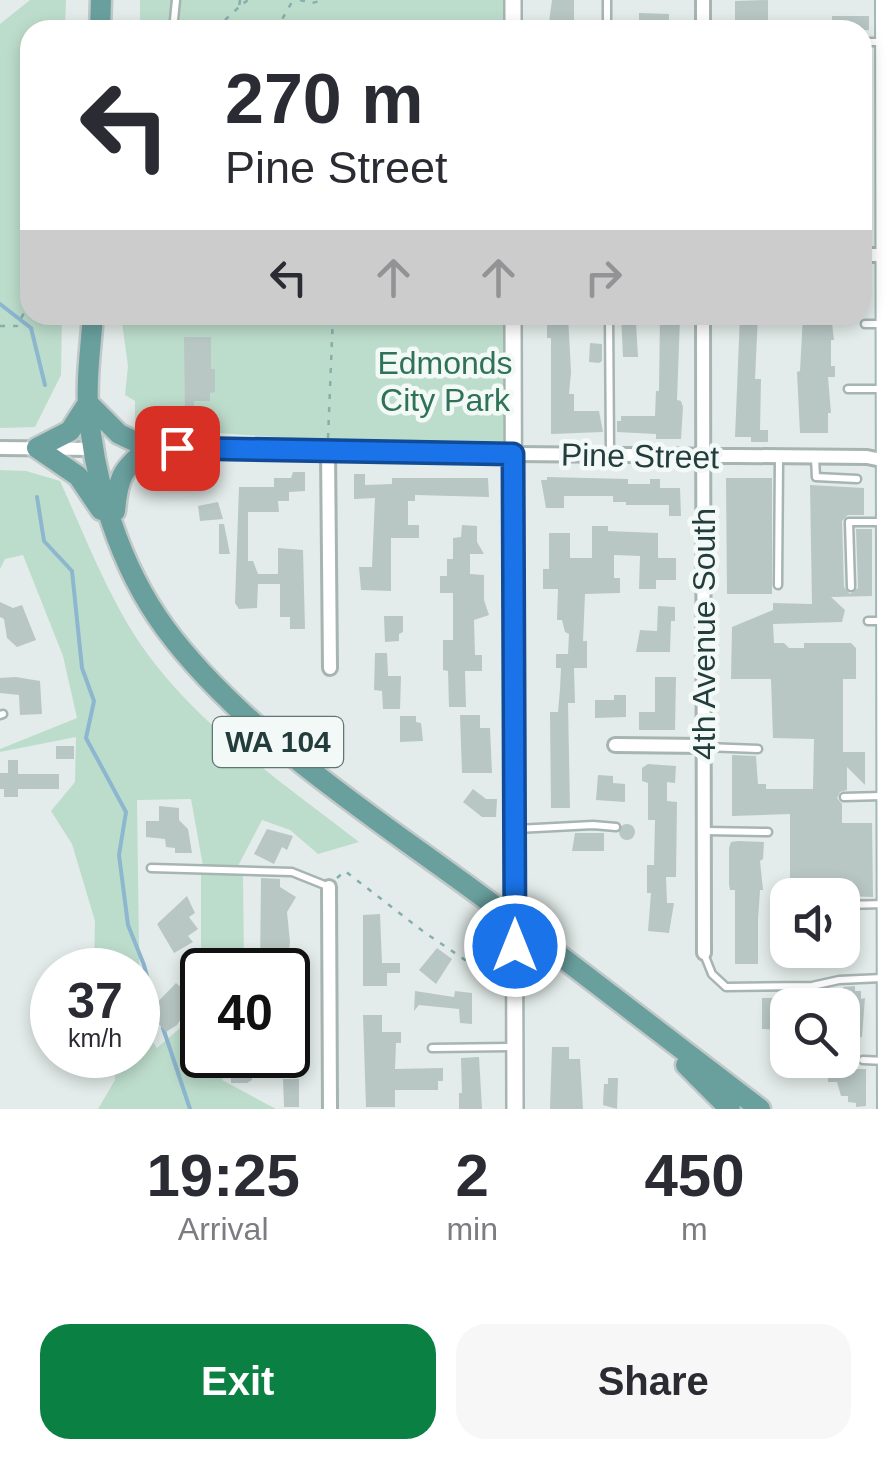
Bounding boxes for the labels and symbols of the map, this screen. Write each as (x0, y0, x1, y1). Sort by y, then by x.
park label: Edmonds City Park (377, 345, 513, 418)
pin (135, 406, 220, 491)
street label: Pine Street (561, 437, 720, 475)
street label: 4th Avenue South (686, 508, 722, 760)
road number: WA 104 (213, 717, 343, 767)
position arrow (463, 894, 567, 998)
speed limit sign: 40 (180, 948, 310, 1078)

